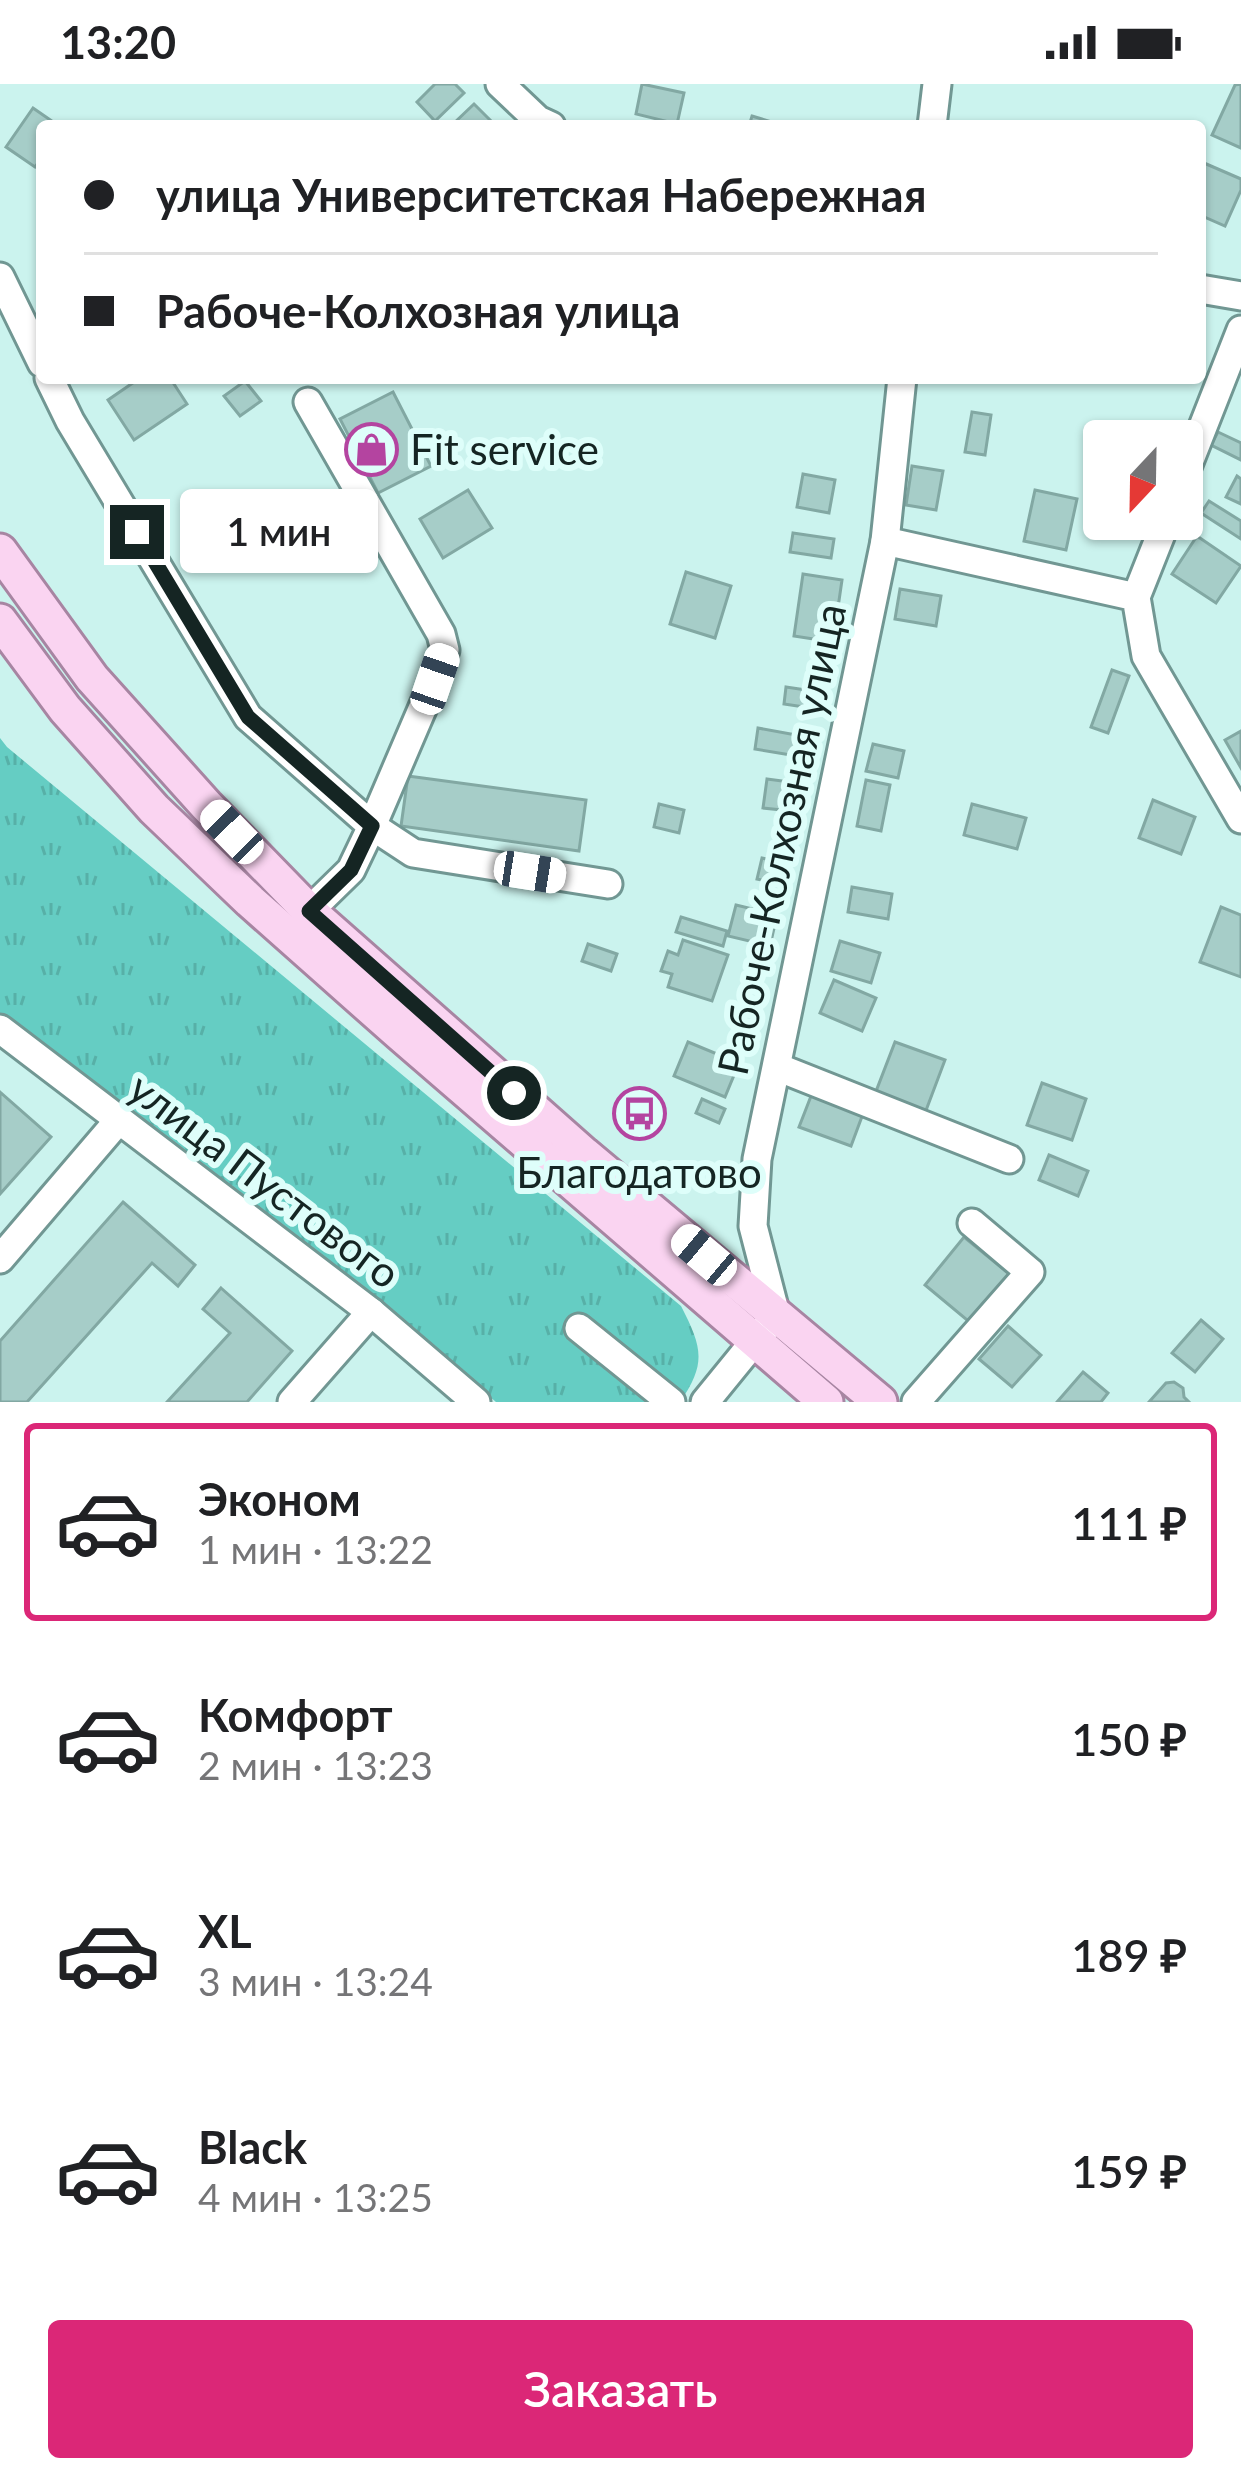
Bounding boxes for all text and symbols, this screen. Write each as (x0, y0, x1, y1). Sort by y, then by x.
text: 13:20 (60, 15, 176, 69)
text: улица Университетская Набережная (156, 168, 927, 222)
text: Рабоче-Колхозная улица (156, 284, 680, 338)
north arrow (1083, 420, 1203, 540)
map controls (1083, 420, 1203, 540)
shop icon: Fit service (343, 421, 399, 477)
place label: Fit service (410, 424, 599, 474)
callout: 1 мин (179, 490, 377, 574)
route end (110, 505, 164, 559)
text: 1 мин (227, 508, 331, 554)
street label: Рабоче-Колхозная улица (707, 599, 855, 1079)
car (406, 639, 464, 719)
car (194, 794, 270, 870)
car (492, 849, 568, 895)
street label: улица Пустового (120, 1062, 410, 1298)
route start (487, 1066, 541, 1120)
bus stop icon: Благодатово (611, 1085, 667, 1141)
place label: Благодатово (516, 1147, 762, 1197)
car (665, 1218, 743, 1292)
icon: car (54, 1468, 162, 1576)
text: Эконом (198, 1472, 361, 1526)
text: 111 ₽ (1071, 1496, 1187, 1550)
text: 1 мин · 13:22 (198, 1526, 433, 1572)
icon: car (54, 1684, 162, 1792)
text: Комфорт (198, 1688, 393, 1742)
text: 150 ₽ (1071, 1712, 1187, 1766)
text: 2 мин · 13:23 (198, 1742, 433, 1788)
icon: car (54, 1900, 162, 2008)
text: XL (198, 1904, 252, 1958)
text: 189 ₽ (1071, 1928, 1187, 1982)
text: 3 мин · 13:24 (198, 1958, 433, 2004)
icon: car (54, 2116, 162, 2224)
text: Black (198, 2120, 307, 2174)
text: 159 ₽ (1071, 2144, 1187, 2198)
text: 4 мин · 13:25 (198, 2174, 433, 2220)
button: Заказать (48, 2320, 1193, 2458)

